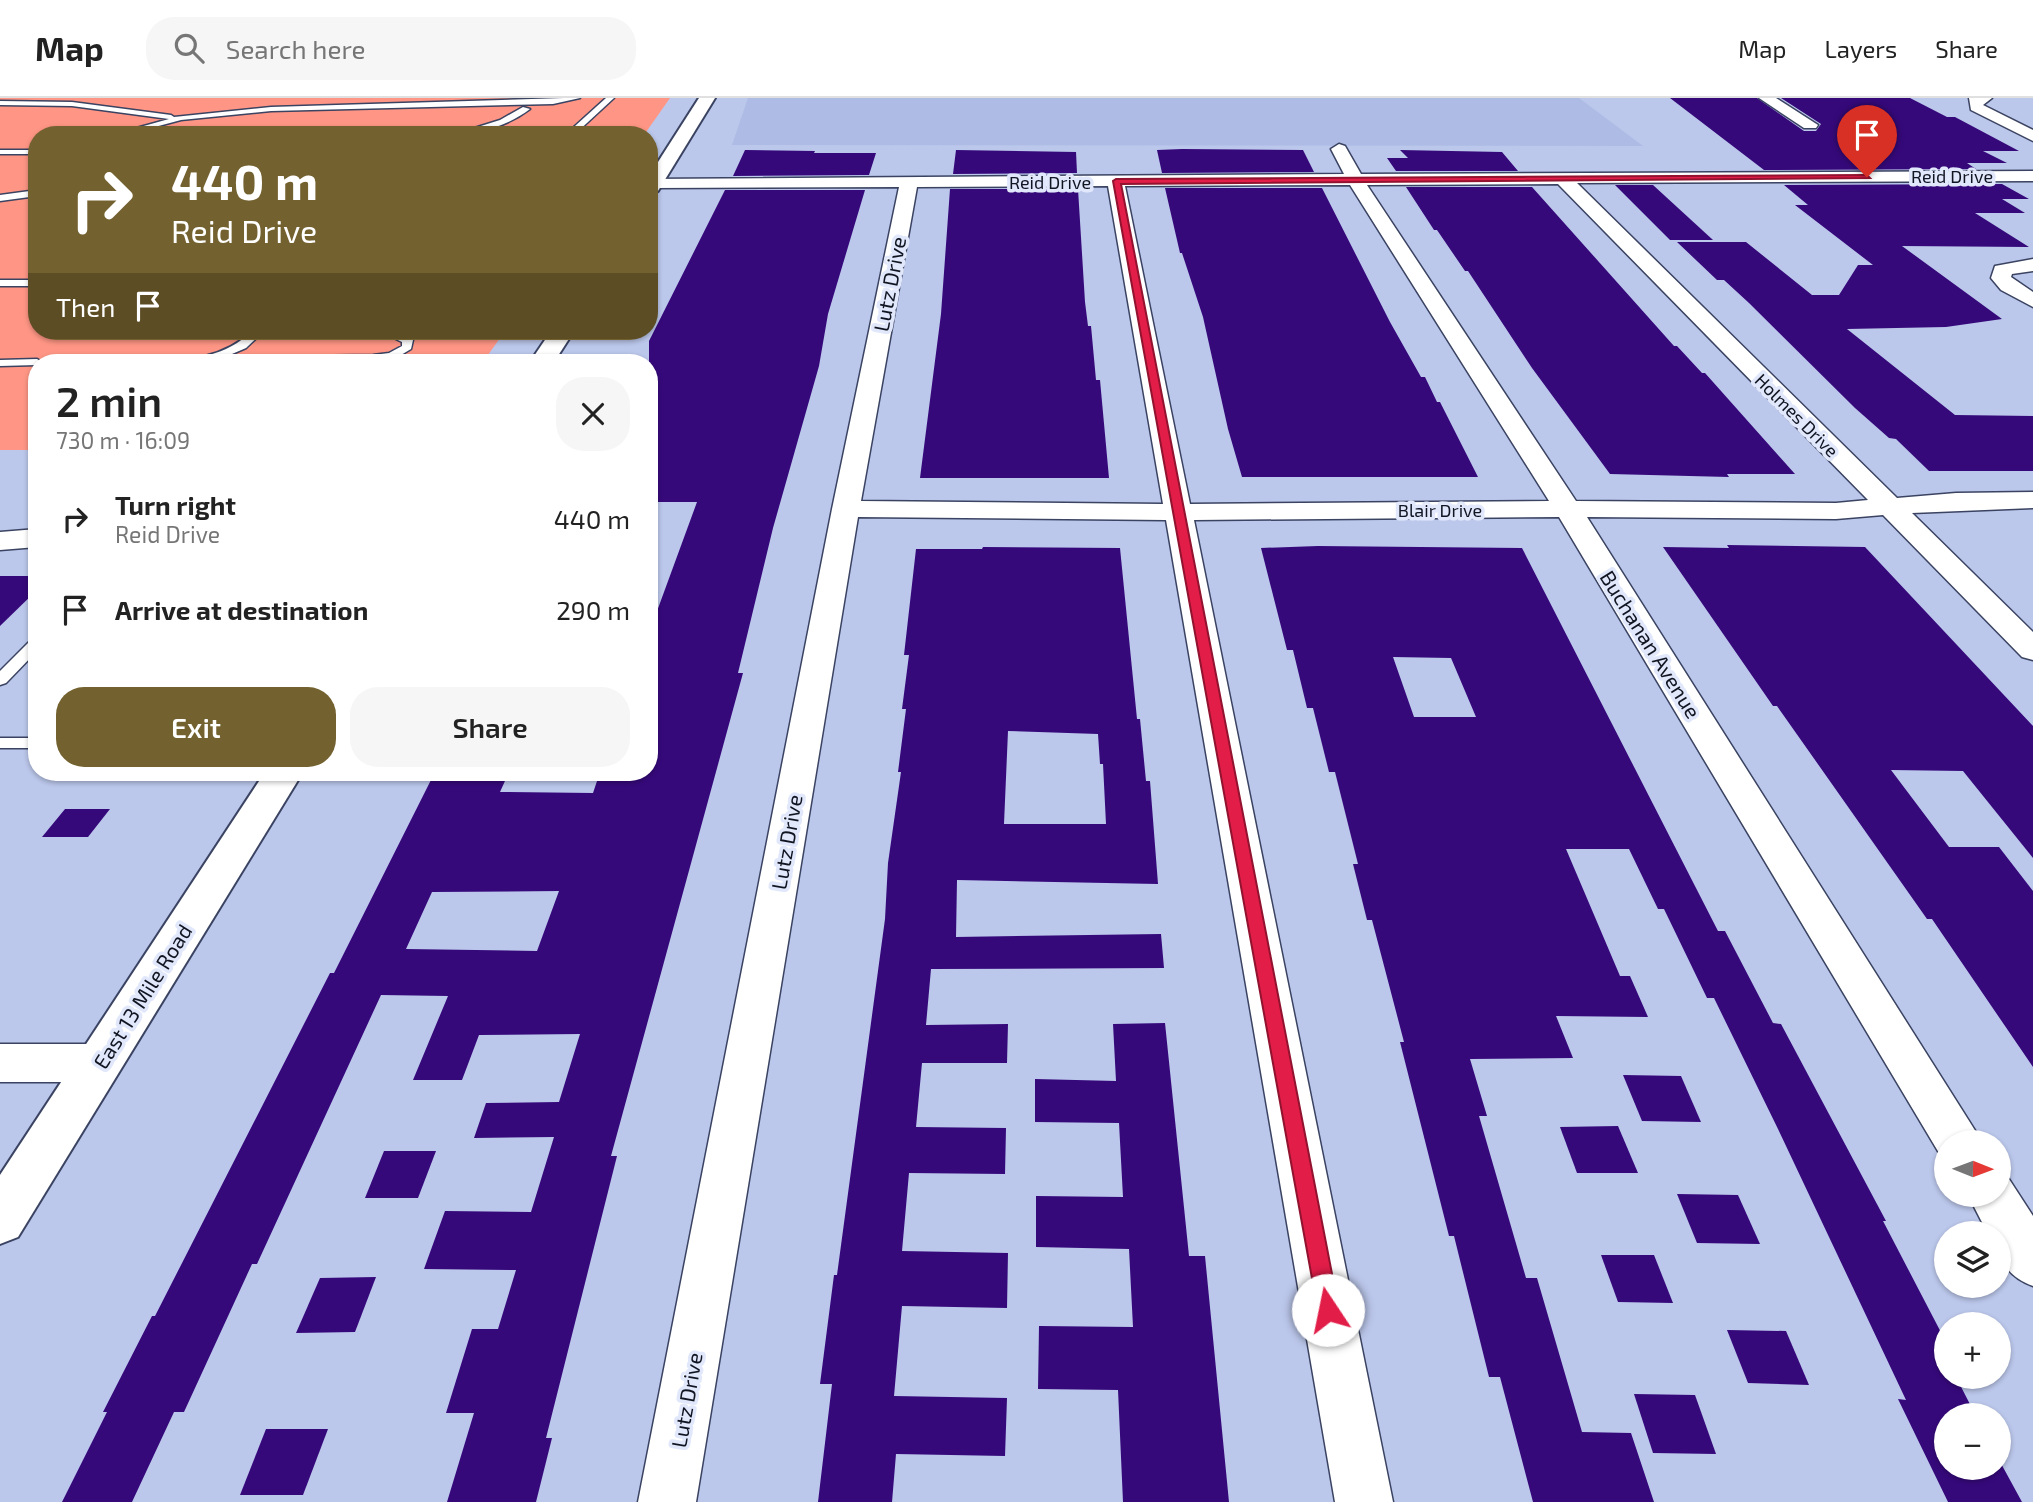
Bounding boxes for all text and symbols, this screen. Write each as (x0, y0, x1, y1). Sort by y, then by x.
search box (146, 17, 636, 80)
text: Map (35, 28, 104, 68)
icon: search (170, 29, 208, 67)
text: Search here (226, 33, 365, 64)
text: Map (1738, 34, 1786, 63)
text: Layers (1824, 34, 1897, 63)
text: Share (1935, 34, 1998, 63)
pin (1837, 105, 1897, 177)
icon: arrive (1848, 116, 1886, 154)
text: 440 m (171, 151, 318, 210)
icon: right (56, 154, 147, 245)
street label: Reid Drive (1911, 165, 1993, 187)
street label: Reid Drive (1009, 171, 1091, 193)
text: Reid Drive (171, 211, 317, 249)
street label: Lutz Drive (868, 234, 910, 334)
icon: arrive (129, 287, 167, 325)
text: Then (56, 291, 115, 322)
street label: Holmes Drive (1751, 369, 1843, 461)
text: 2 min (56, 375, 162, 425)
button: close (556, 377, 630, 451)
text: 730 m · 16:09 (56, 426, 190, 454)
text: Turn right (115, 489, 236, 520)
street label: Blair Drive (1398, 499, 1482, 521)
icon: right (56, 500, 94, 538)
text: 440 m (554, 503, 630, 534)
text: Reid Drive (115, 520, 220, 548)
street label: Buchanan Avenue (1595, 566, 1707, 722)
icon: arrive (56, 591, 94, 629)
text: Arrive at destination (115, 594, 368, 625)
text: 290 m (556, 594, 630, 625)
button: Exit (56, 687, 336, 767)
button: Share (350, 687, 630, 767)
street label: Lutz Drive (765, 793, 807, 891)
street label: East 13 Mile Road (88, 919, 196, 1073)
north arrow (1934, 1130, 2011, 1208)
map controls (1934, 1130, 2011, 1480)
button: layers (1934, 1221, 2011, 1298)
position arrow (1291, 1273, 1365, 1347)
button: + (1934, 1312, 2011, 1389)
street label: Lutz Drive (665, 1351, 707, 1449)
button: − (1934, 1403, 2011, 1480)

